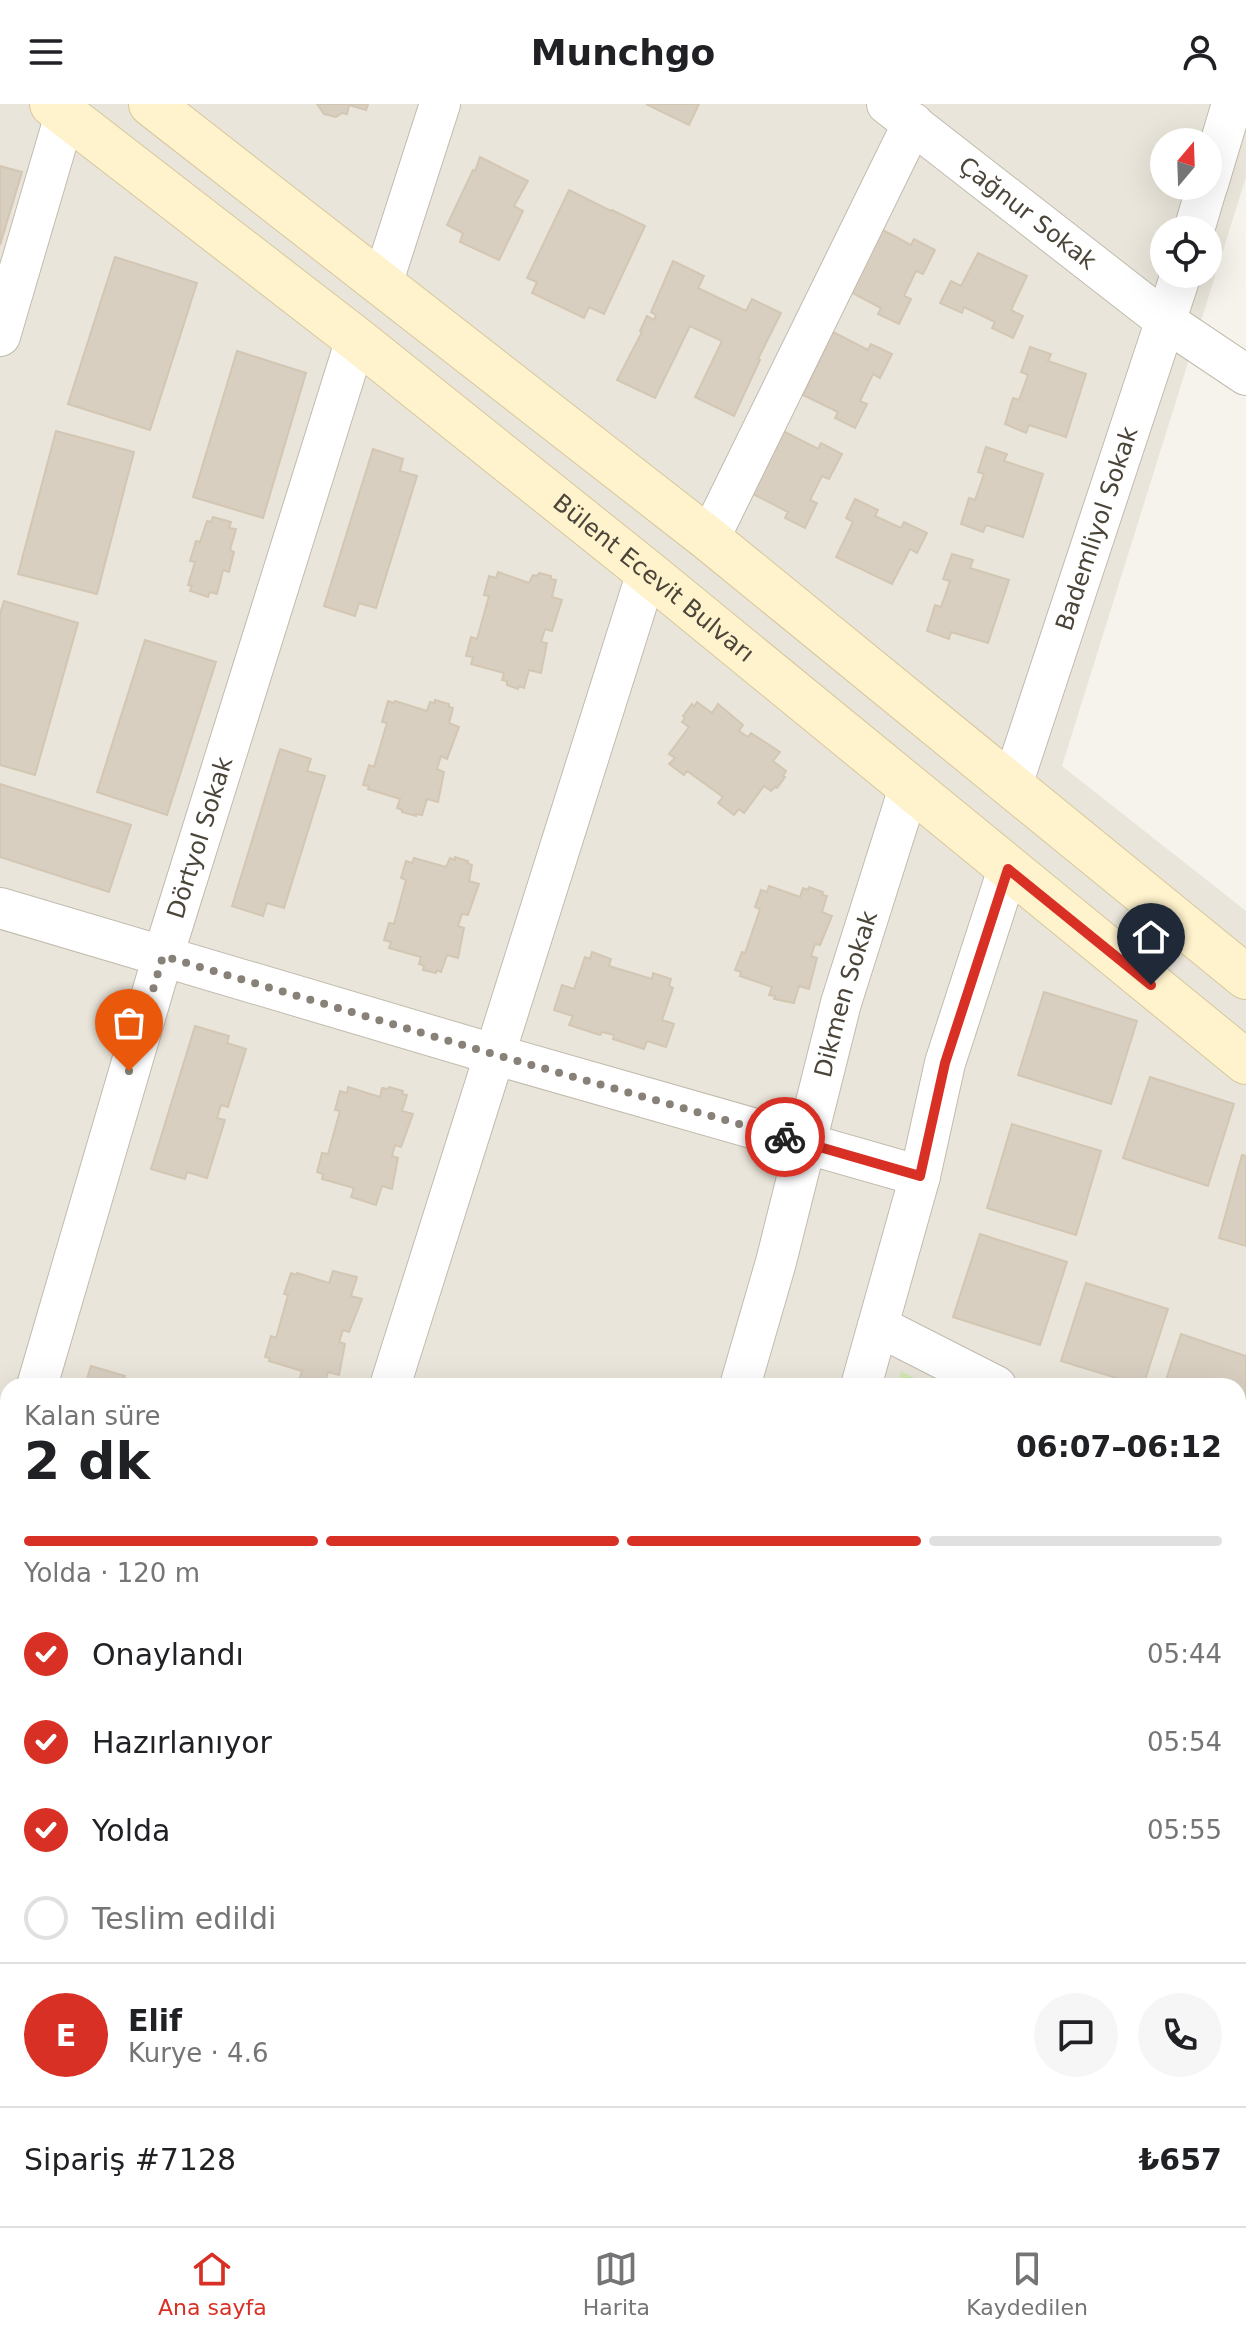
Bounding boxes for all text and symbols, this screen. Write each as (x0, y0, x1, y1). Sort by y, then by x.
icon: menu (24, 30, 68, 74)
icon: person (1178, 30, 1222, 74)
text: Munchgo (531, 32, 715, 73)
north arrow (1150, 128, 1222, 200)
map controls (1150, 128, 1222, 288)
street label: Çağnur Sokak (953, 151, 1102, 276)
button: locate (1150, 216, 1222, 288)
street label: Bademliyol Sokak (1050, 423, 1144, 634)
street label: Bülent Ecevit Bulvarı (548, 488, 760, 668)
street label: Dörtyol Sokak (162, 753, 238, 922)
pin (1117, 903, 1185, 985)
street label: Dikmen Sokak (809, 907, 883, 1080)
icon: home (1129, 915, 1173, 959)
pin (95, 989, 163, 1071)
icon: bag (107, 1001, 151, 1045)
courier (745, 1097, 825, 1177)
icon: bike (763, 1115, 807, 1159)
text: Kalan süre (24, 1401, 161, 1431)
text: 06:07–06:12 (1016, 1429, 1222, 1464)
text: 2 dk (24, 1431, 150, 1491)
text: Yolda · 120 m (24, 1558, 200, 1588)
icon: check (24, 1632, 68, 1676)
text: Onaylandı (92, 1637, 244, 1672)
text: 05:44 (1147, 1639, 1222, 1669)
icon: check (24, 1720, 68, 1764)
text: Hazırlanıyor (92, 1725, 272, 1760)
text: 05:54 (1147, 1727, 1222, 1757)
icon: check (24, 1808, 68, 1852)
text: Yolda (92, 1813, 170, 1848)
text: 05:55 (1147, 1815, 1222, 1845)
text: Teslim edildi (92, 1901, 276, 1936)
button: chat (1034, 1993, 1118, 2077)
button: phone (1138, 1993, 1222, 2077)
text: Elif (128, 2003, 182, 2038)
text: E (56, 2018, 76, 2053)
text: Kurye · 4.6 (128, 2038, 268, 2068)
text: Sipariş #7128 (24, 2142, 236, 2177)
text: ₺657 (1139, 2142, 1222, 2177)
tab: Ana sayfa (158, 2247, 267, 2320)
tab: Harita (583, 2247, 650, 2320)
tab: Kaydedilen (966, 2247, 1088, 2320)

